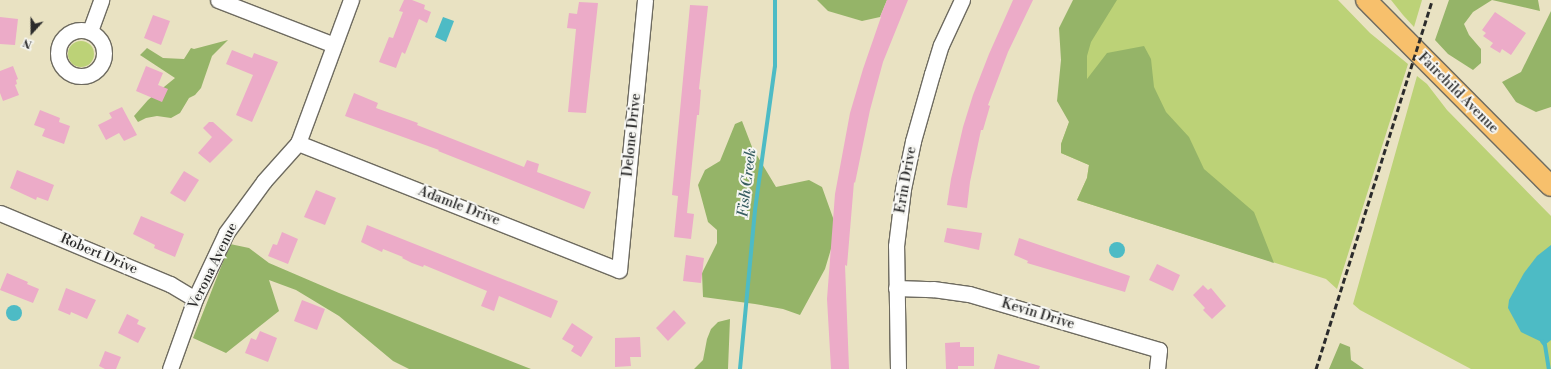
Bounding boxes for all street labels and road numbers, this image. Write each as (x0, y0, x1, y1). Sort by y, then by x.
street label: Fairchild Avenue (1414, 49, 1502, 137)
street label: Delone Drive (619, 92, 645, 178)
street label: Erin Drive (892, 145, 920, 215)
street label: Adamle Drive (416, 183, 502, 229)
street label: Verona Avenue (185, 220, 241, 312)
street label: Robert Drive (58, 230, 140, 278)
street label: Kevin Drive (999, 295, 1077, 333)

